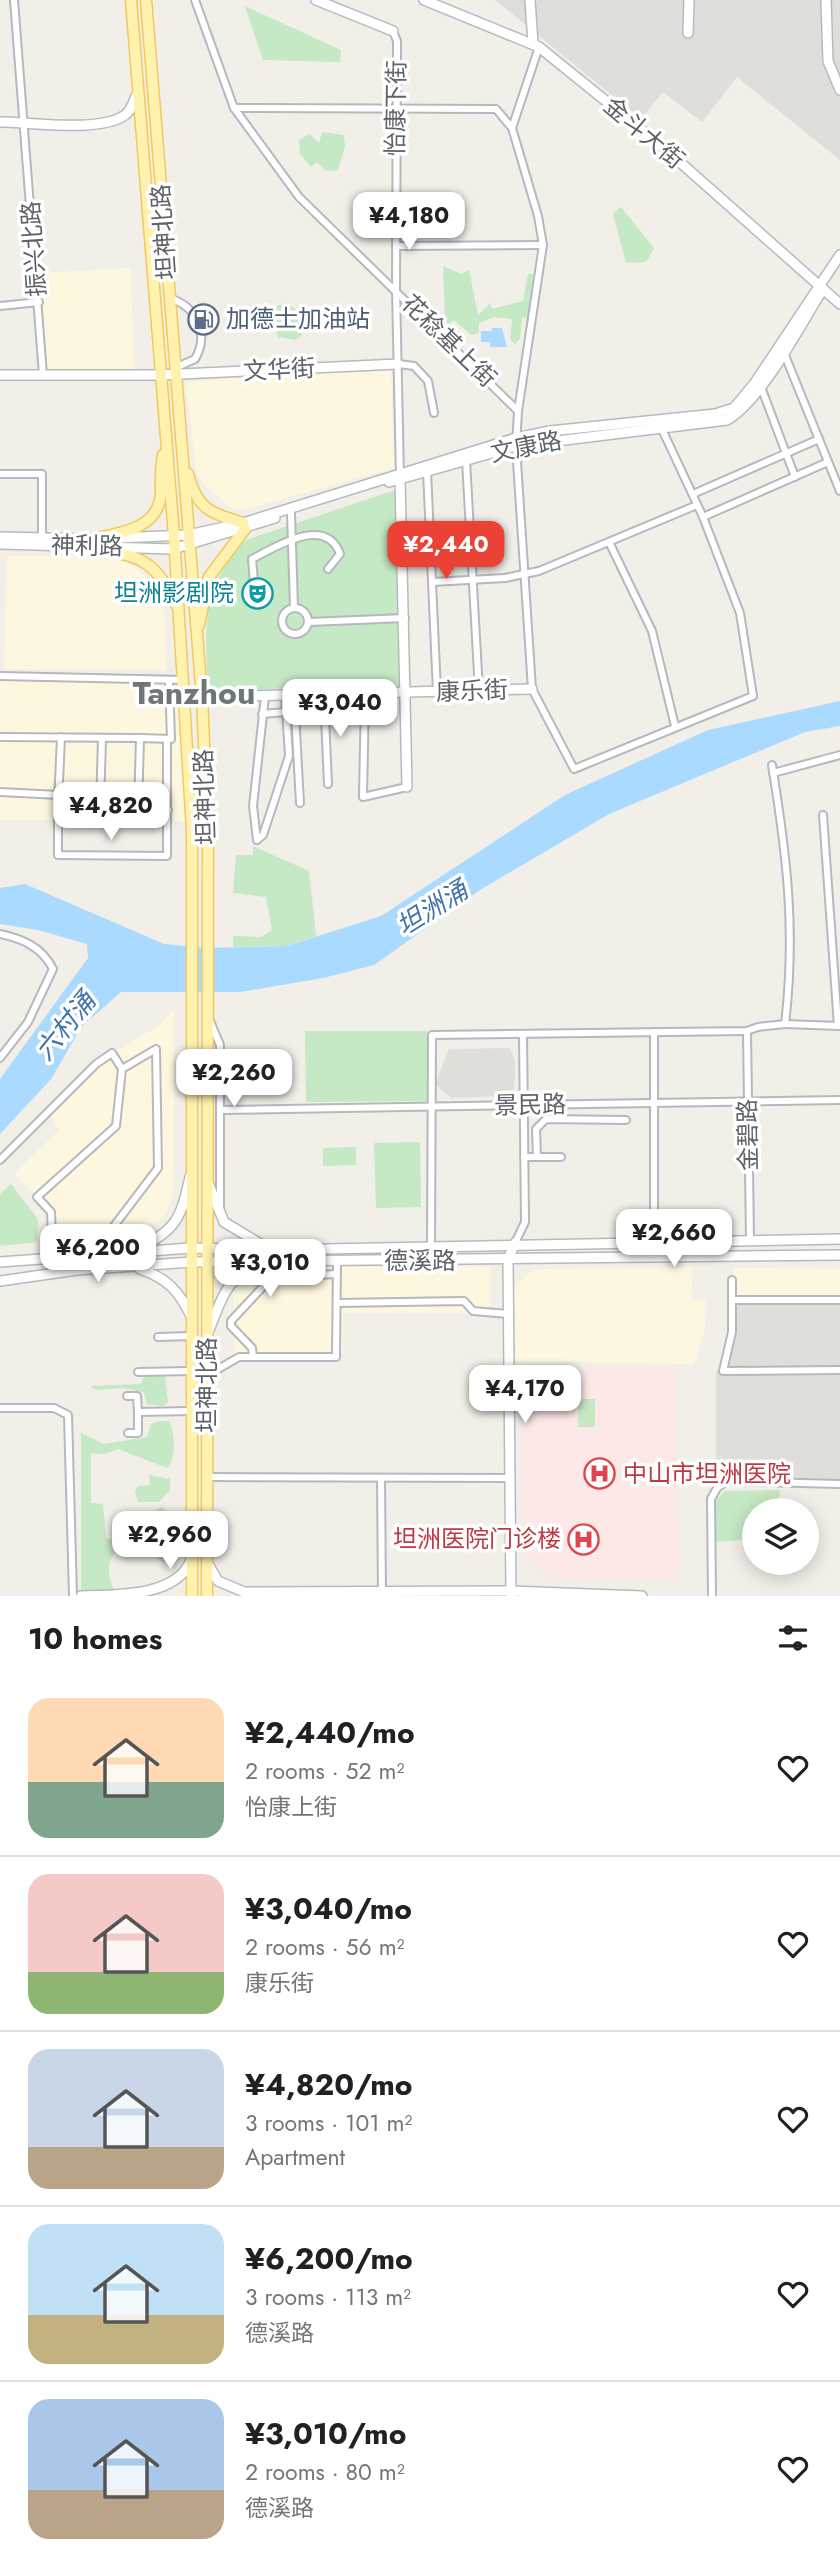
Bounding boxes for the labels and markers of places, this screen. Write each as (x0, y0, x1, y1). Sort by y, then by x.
pin: ¥4,180 (352, 192, 466, 252)
place label: 加德士加油站 (226, 301, 370, 336)
fuel station icon: 加德士加油站 (186, 302, 220, 336)
pin: ¥2,440 (389, 522, 503, 581)
place label: 坦洲影剧院 (114, 575, 234, 610)
theatre icon: 坦洲影剧院 (240, 576, 274, 610)
pin: ¥3,040 (283, 680, 397, 739)
pin: ¥4,820 (54, 782, 168, 842)
pin: ¥2,260 (177, 1050, 291, 1109)
pin: ¥2,660 (617, 1210, 731, 1269)
pin: ¥6,200 (41, 1224, 155, 1284)
pin: ¥3,010 (213, 1240, 327, 1299)
pin: ¥4,170 (468, 1366, 582, 1425)
place label: 中山市坦洲医院 (623, 1456, 791, 1491)
hospital icon: 中山市坦洲医院 (583, 1457, 617, 1491)
pin: ¥2,960 (113, 1512, 227, 1571)
place label: 坦洲医院门诊楼 (393, 1521, 561, 1556)
hospital icon: 坦洲医院门诊楼 (567, 1522, 601, 1556)

